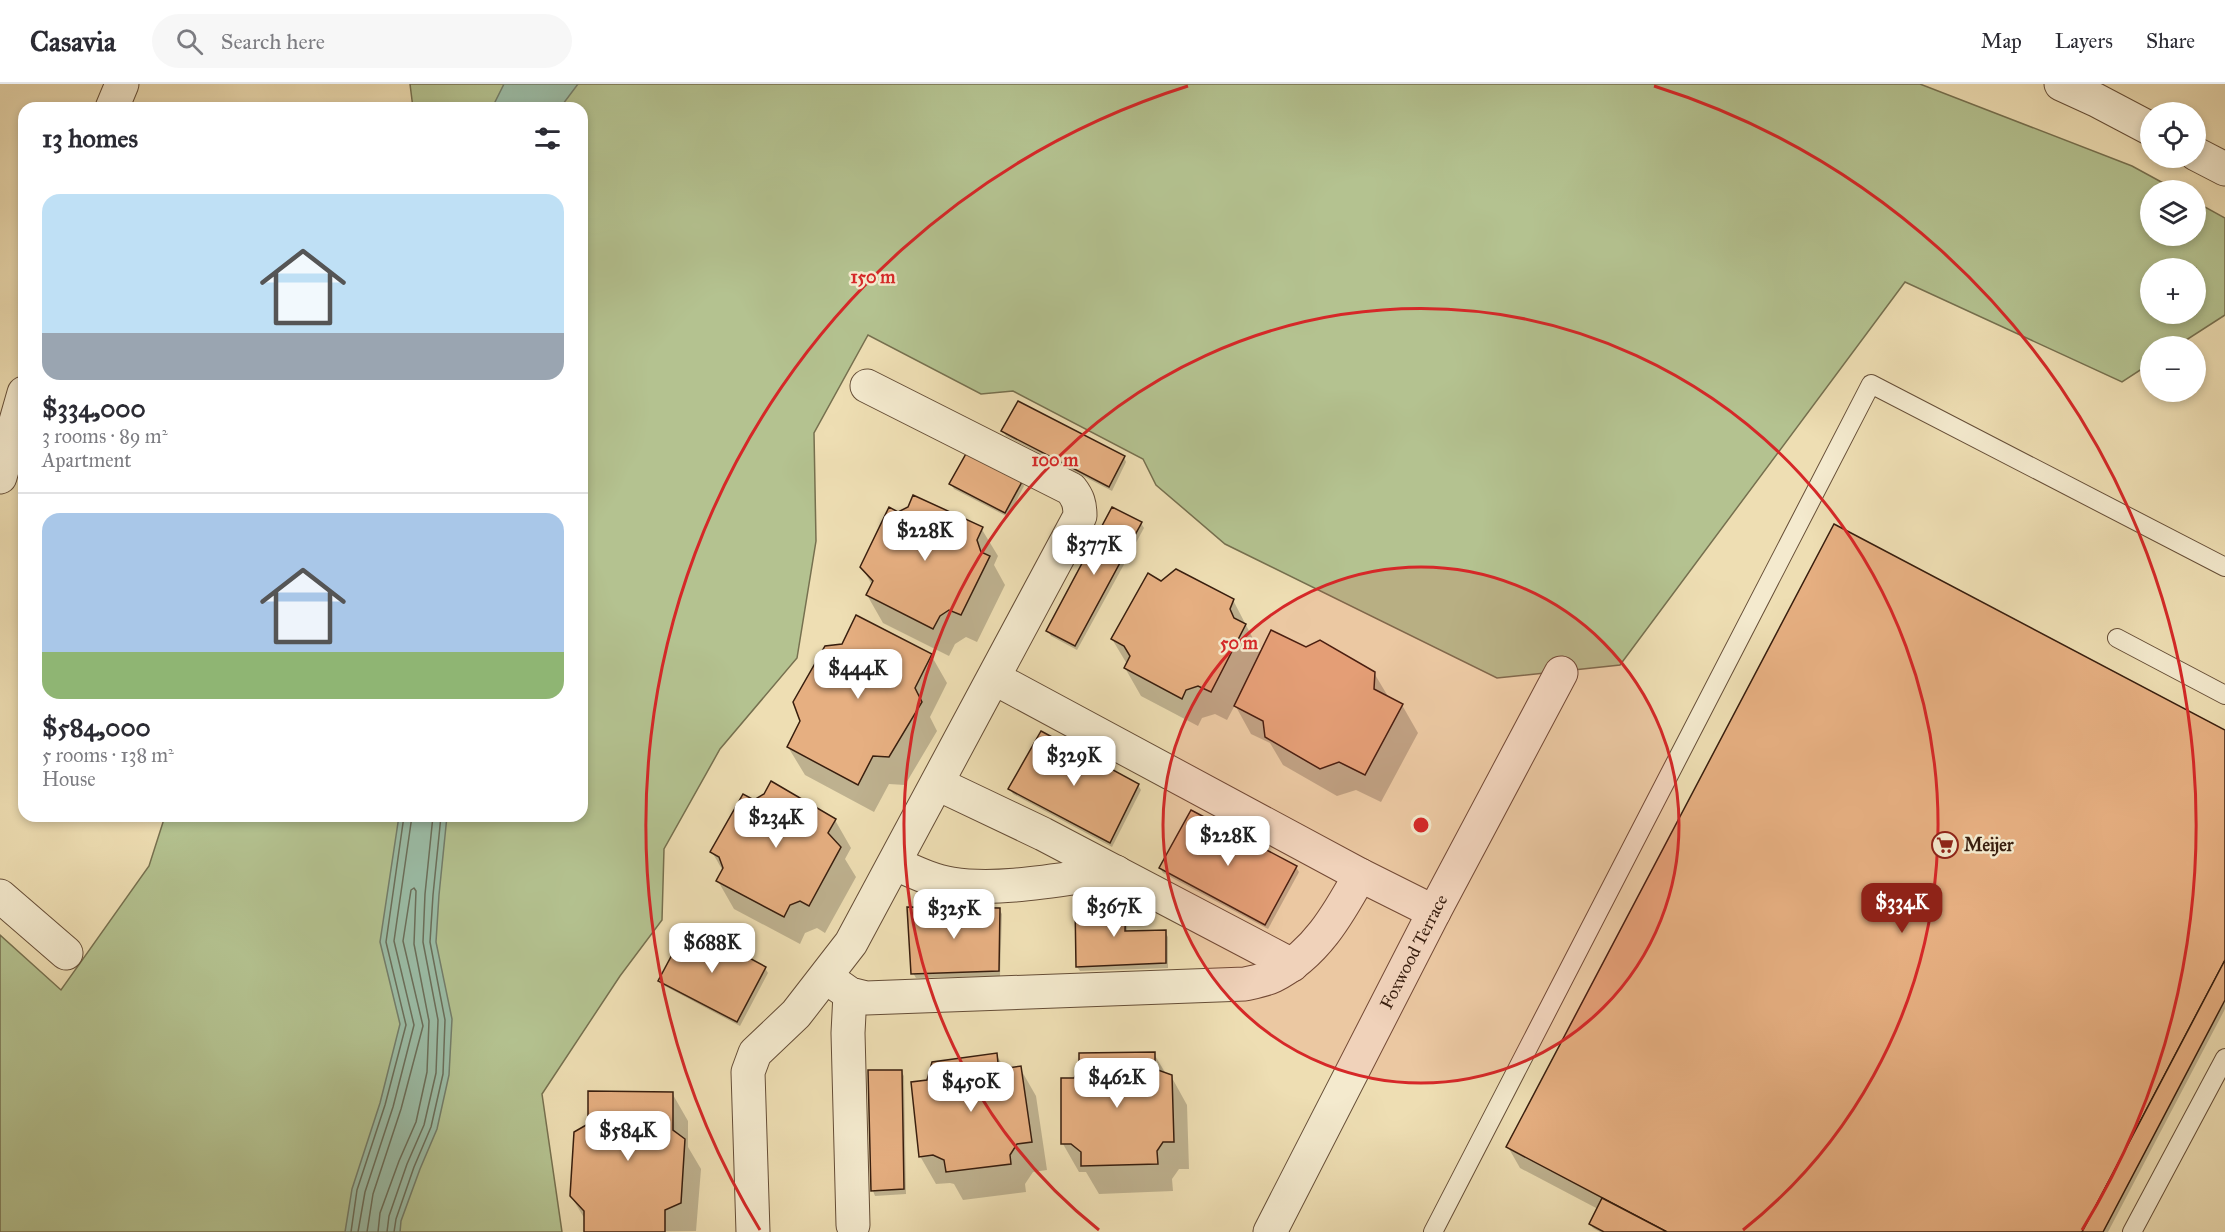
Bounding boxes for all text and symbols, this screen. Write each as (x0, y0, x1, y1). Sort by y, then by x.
search box (152, 14, 572, 68)
text: Casavia (30, 24, 116, 59)
icon: search (173, 25, 206, 58)
text: Search here (221, 28, 325, 55)
text: Map (1981, 28, 2022, 54)
text: Layers (2055, 28, 2113, 54)
text: Share (2146, 28, 2195, 54)
map controls (2140, 102, 2206, 402)
button: locate (2140, 102, 2206, 168)
text: 13 homes (42, 122, 138, 154)
icon: filters (531, 122, 564, 155)
button: layers (2140, 180, 2206, 246)
icon: home (249, 233, 357, 341)
button: + (2140, 258, 2206, 324)
text: 150 m (851, 266, 896, 288)
button: − (2140, 336, 2206, 402)
text: $334,000 (42, 392, 146, 424)
text: 3 rooms · 89 m² (42, 424, 167, 448)
text: Apartment (42, 448, 131, 472)
text: 100 m (1032, 449, 1079, 471)
pin: $228K (883, 511, 967, 562)
text: $228K (897, 518, 953, 542)
pin: $377K (1052, 525, 1136, 576)
text: $377K (1066, 532, 1122, 556)
icon: home (249, 552, 357, 660)
text: 50 m (1220, 632, 1259, 654)
pin: $444K (816, 649, 900, 700)
text: $444K (828, 656, 888, 680)
text: $584,000 (42, 711, 151, 743)
pin: $329K (1032, 736, 1116, 787)
text: 5 rooms · 138 m² (42, 743, 174, 767)
text: $329K (1047, 743, 1101, 767)
text: House (42, 767, 96, 791)
pin: $234K (734, 798, 818, 849)
text: $234K (748, 805, 804, 829)
centre of rings (1411, 815, 1431, 835)
pin: $228K (1186, 816, 1270, 867)
text: $228K (1200, 823, 1256, 847)
supermarket icon: Meijer (1930, 830, 1960, 860)
place label: Meijer (1964, 834, 2015, 857)
pin: $334K (1860, 883, 1944, 934)
pin: $367K (1072, 887, 1156, 938)
pin: $325K (912, 889, 996, 940)
text: $334K (1875, 890, 1929, 914)
street label: Foxwood Terrace (1375, 891, 1452, 1013)
text: $367K (1086, 894, 1142, 918)
text: $325K (927, 896, 981, 920)
pin: $688K (670, 923, 754, 974)
text: $688K (683, 930, 741, 954)
pin: $462K (1075, 1058, 1159, 1109)
pin: $450K (929, 1062, 1013, 1113)
text: $462K (1088, 1065, 1146, 1089)
text: $450K (942, 1069, 1000, 1093)
pin: $584K (586, 1111, 670, 1162)
text: $584K (599, 1118, 657, 1142)

